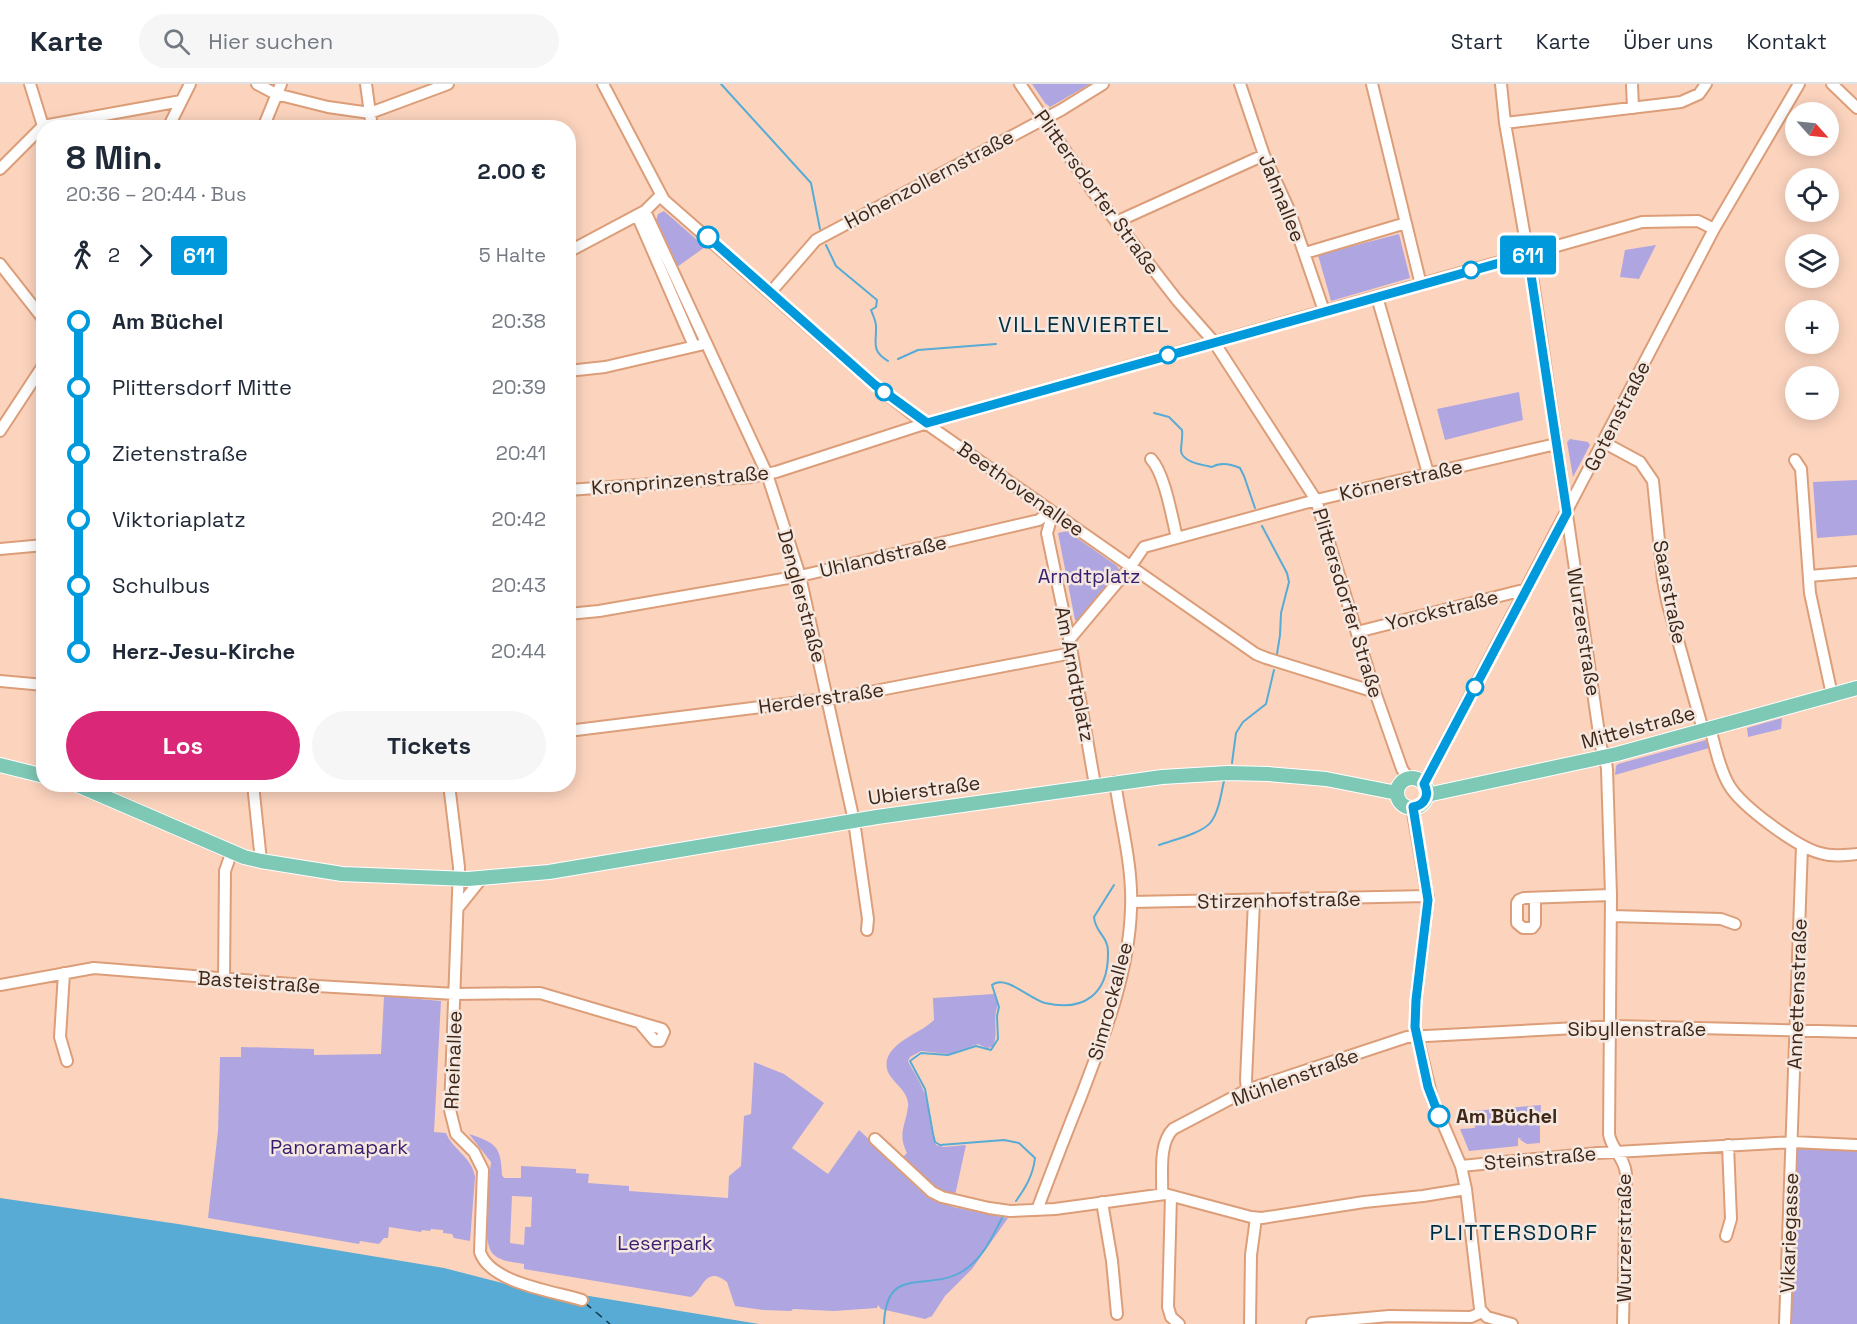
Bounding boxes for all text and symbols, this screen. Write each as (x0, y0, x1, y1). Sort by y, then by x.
search box (139, 14, 559, 68)
text: Karte (30, 23, 103, 59)
icon: search (160, 25, 193, 58)
text: Hier suchen (208, 27, 333, 55)
text: Start (1451, 28, 1503, 55)
text: Karte (1536, 28, 1590, 55)
text: Über uns (1623, 28, 1713, 55)
text: Kontakt (1746, 28, 1827, 55)
north arrow (1785, 102, 1839, 156)
map controls (1785, 102, 1839, 420)
street label: Plittersdorfer Straße (1028, 105, 1166, 279)
street label: Hohenzollernstraße (840, 123, 1018, 235)
text: 8 Min. (66, 137, 162, 179)
street label: Jahnallee (1253, 150, 1311, 246)
text: 2.00 € (478, 157, 546, 185)
button: locate (1785, 168, 1839, 222)
text: 20:36 – 20:44 · Bus (66, 181, 247, 207)
unlabelled marker (697, 226, 719, 248)
button: layers (1785, 234, 1839, 288)
line badge: 611 (1494, 236, 1562, 274)
icon: walk (66, 239, 99, 272)
icon: forward (129, 239, 162, 272)
text: 2 (108, 242, 120, 268)
text: 611 (183, 242, 215, 269)
text: 5 Halte (479, 242, 546, 268)
text: 611 (1512, 242, 1544, 269)
unlabelled marker (1462, 261, 1480, 279)
button: + (1785, 300, 1839, 354)
text: Am Büchel (112, 307, 223, 335)
text: 20:38 (492, 308, 546, 334)
district label: VILLENVIERTEL (998, 310, 1170, 338)
unlabelled marker (1159, 346, 1177, 364)
street label: Gotenstraße (1578, 356, 1656, 476)
button: − (1785, 366, 1839, 420)
text: Plittersdorf Mitte (112, 373, 292, 401)
text: 20:39 (492, 374, 546, 400)
unlabelled marker (875, 383, 893, 401)
street label: Beethovenallee (952, 436, 1090, 542)
text: Zietenstraße (112, 439, 248, 467)
text: 20:41 (496, 440, 546, 466)
street label: Körnerstraße (1337, 453, 1465, 507)
street label: Kronprinzenstraße (590, 459, 770, 501)
text: Viktoriaplatz (112, 505, 246, 533)
street label: Plittersdorfer Straße (1307, 505, 1389, 701)
text: 20:42 (492, 506, 546, 532)
street label: Denglerstraße (772, 527, 832, 665)
street label: Uhlandstraße (817, 529, 949, 583)
street label: Saarstraße (1647, 538, 1693, 646)
park label: Arndtplatz (1038, 563, 1140, 589)
street label: Wurzerstraße (1561, 566, 1607, 698)
text: Schulbus (112, 571, 210, 599)
text: 20:43 (491, 572, 546, 598)
street label: Yorckstraße (1383, 583, 1501, 637)
street label: Am Arndtplatz (1049, 604, 1101, 744)
text: Herz-Jesu-Kirche (112, 637, 295, 665)
text: 20:44 (491, 638, 546, 664)
street label: Herderstraße (756, 676, 886, 720)
unlabelled marker (1466, 678, 1484, 696)
street label: Mittelstraße (1578, 699, 1698, 755)
button: Los (66, 711, 300, 780)
button: Tickets (312, 711, 546, 780)
street label: Ubierstraße (866, 769, 982, 811)
street label: Stirzenhofstraße (1197, 886, 1361, 914)
street label: Annettenstraße (1781, 918, 1813, 1070)
street label: Simrockallee (1082, 939, 1138, 1063)
street label: Basteistraße (197, 965, 321, 999)
street label: Rheinallee (438, 1010, 468, 1110)
street label: Sibyllenstraße (1568, 1016, 1706, 1042)
street label: Mühlenstraße (1228, 1042, 1362, 1112)
place label: Am Büchel (1456, 1103, 1557, 1129)
marker: Am Büchel (1428, 1105, 1450, 1127)
park label: Panoramapark (270, 1134, 408, 1160)
street label: Steinstraße (1483, 1140, 1597, 1176)
street label: Vikariegasse (1774, 1172, 1804, 1294)
street label: Wurzerstraße (1611, 1173, 1637, 1303)
district label: PLITTERSDORF (1429, 1218, 1599, 1246)
park label: Leserpark (617, 1230, 713, 1256)

